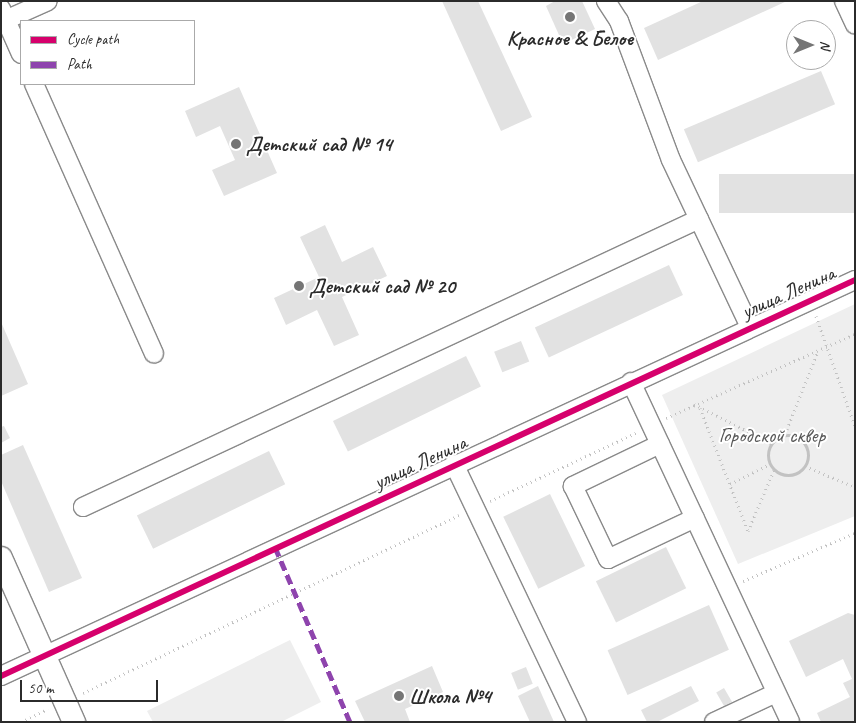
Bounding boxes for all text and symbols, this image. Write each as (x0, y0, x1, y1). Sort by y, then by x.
marker: Красное & Белое (564, 11, 576, 23)
legend (20, 20, 195, 85)
north arrow (786, 20, 836, 70)
place label: Красное & Белое (507, 25, 633, 51)
text: Cycle path (67, 30, 119, 49)
text: N (817, 41, 834, 49)
text: Path (67, 55, 92, 74)
place label: Детский сад № 14 (246, 131, 392, 157)
marker: Детский сад № 14 (230, 138, 242, 150)
street label: улица Ленина (737, 260, 839, 324)
place label: Детский сад № 20 (309, 273, 455, 299)
marker: Детский сад № 20 (293, 280, 305, 292)
park label: Городской сквер (719, 422, 825, 448)
street label: улица Ленина (370, 430, 470, 494)
scale bar (22, 670, 160, 702)
text: 50 m (28, 679, 54, 698)
place label: Школа №4 (409, 683, 491, 709)
marker: Школа №4 (393, 690, 405, 702)

